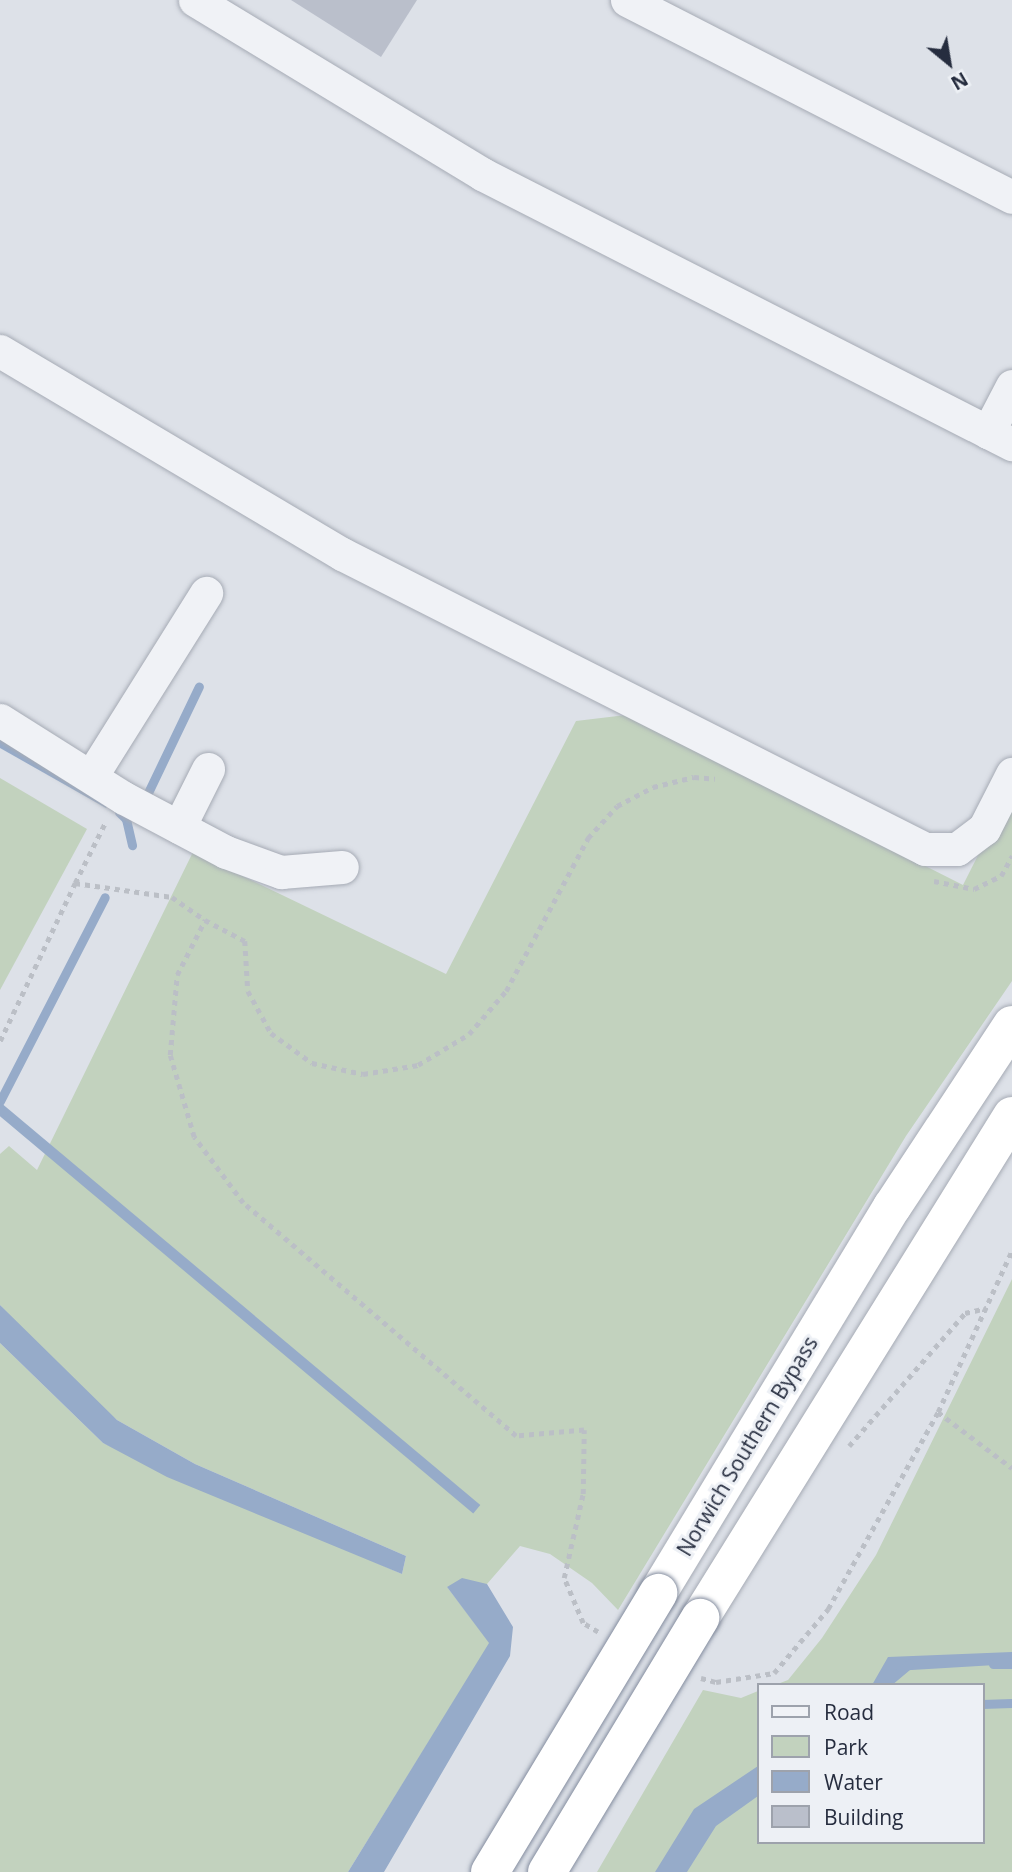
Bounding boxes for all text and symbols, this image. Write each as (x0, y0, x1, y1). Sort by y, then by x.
north arrow (914, 28, 984, 98)
text: N (946, 66, 973, 96)
street label: Norwich Southern Bypass (671, 1332, 823, 1560)
legend (757, 1683, 984, 1844)
text: Road (824, 1698, 874, 1726)
text: Park (824, 1733, 868, 1761)
text: Water (824, 1768, 883, 1796)
text: Building (824, 1803, 903, 1831)

